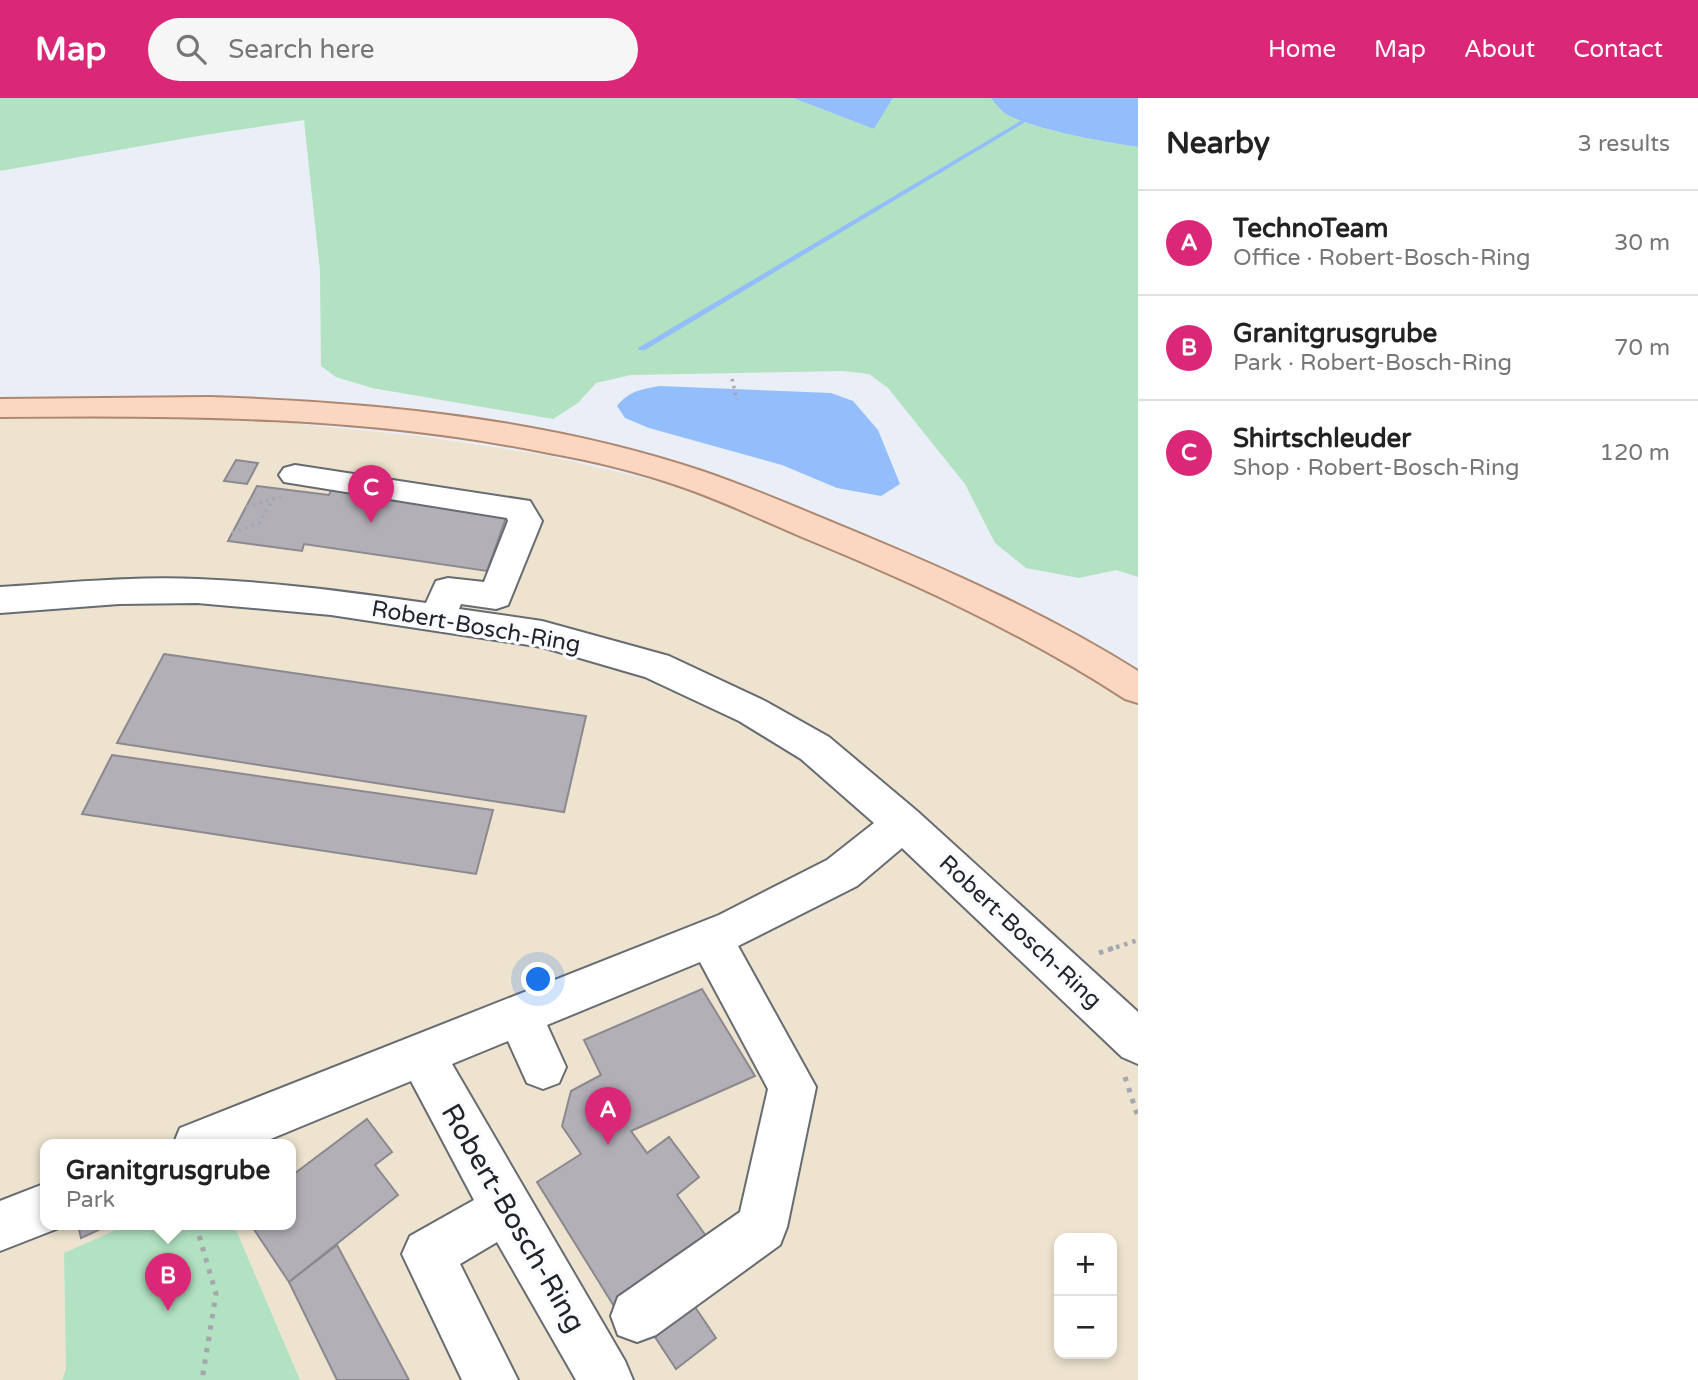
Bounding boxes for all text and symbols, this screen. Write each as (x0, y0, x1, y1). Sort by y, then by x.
search box (148, 18, 638, 81)
text: Map (35, 30, 106, 69)
icon: search (172, 30, 210, 68)
text: Search here (228, 34, 374, 65)
text: Home (1268, 35, 1336, 64)
text: Map (1374, 35, 1426, 64)
text: About (1464, 35, 1535, 64)
text: Contact (1573, 35, 1663, 64)
text: Nearby (1166, 125, 1270, 162)
text: 3 results (1577, 130, 1670, 158)
text: TechnoTeam (1233, 213, 1388, 244)
text: A (1180, 229, 1198, 257)
text: 30 m (1614, 229, 1670, 257)
text: Office · Robert-Bosch-Ring (1233, 244, 1531, 272)
text: Granitgrusgrube (1233, 318, 1437, 349)
text: B (1181, 334, 1197, 362)
text: 70 m (1614, 334, 1670, 362)
text: Park · Robert-Bosch-Ring (1233, 349, 1512, 377)
text: Shirtschleuder (1233, 423, 1411, 454)
text: C (1181, 439, 1197, 467)
text: 120 m (1600, 439, 1670, 467)
text: Shop · Robert-Bosch-Ring (1233, 454, 1519, 482)
pin: C (348, 465, 394, 523)
street label: Robert-Bosch-Ring (369, 595, 583, 659)
street label: Robert-Bosch-Ring (933, 849, 1107, 1015)
your location (521, 962, 555, 996)
pin: A (585, 1087, 631, 1145)
street label: Robert-Bosch-Ring (434, 1098, 592, 1338)
popup (40, 1139, 296, 1230)
text: Granitgrusgrube (66, 1155, 270, 1186)
text: Park (66, 1186, 115, 1214)
map controls (1054, 1233, 1117, 1359)
button: + (1054, 1233, 1117, 1296)
pin: B (145, 1253, 191, 1311)
button: − (1054, 1296, 1117, 1359)

